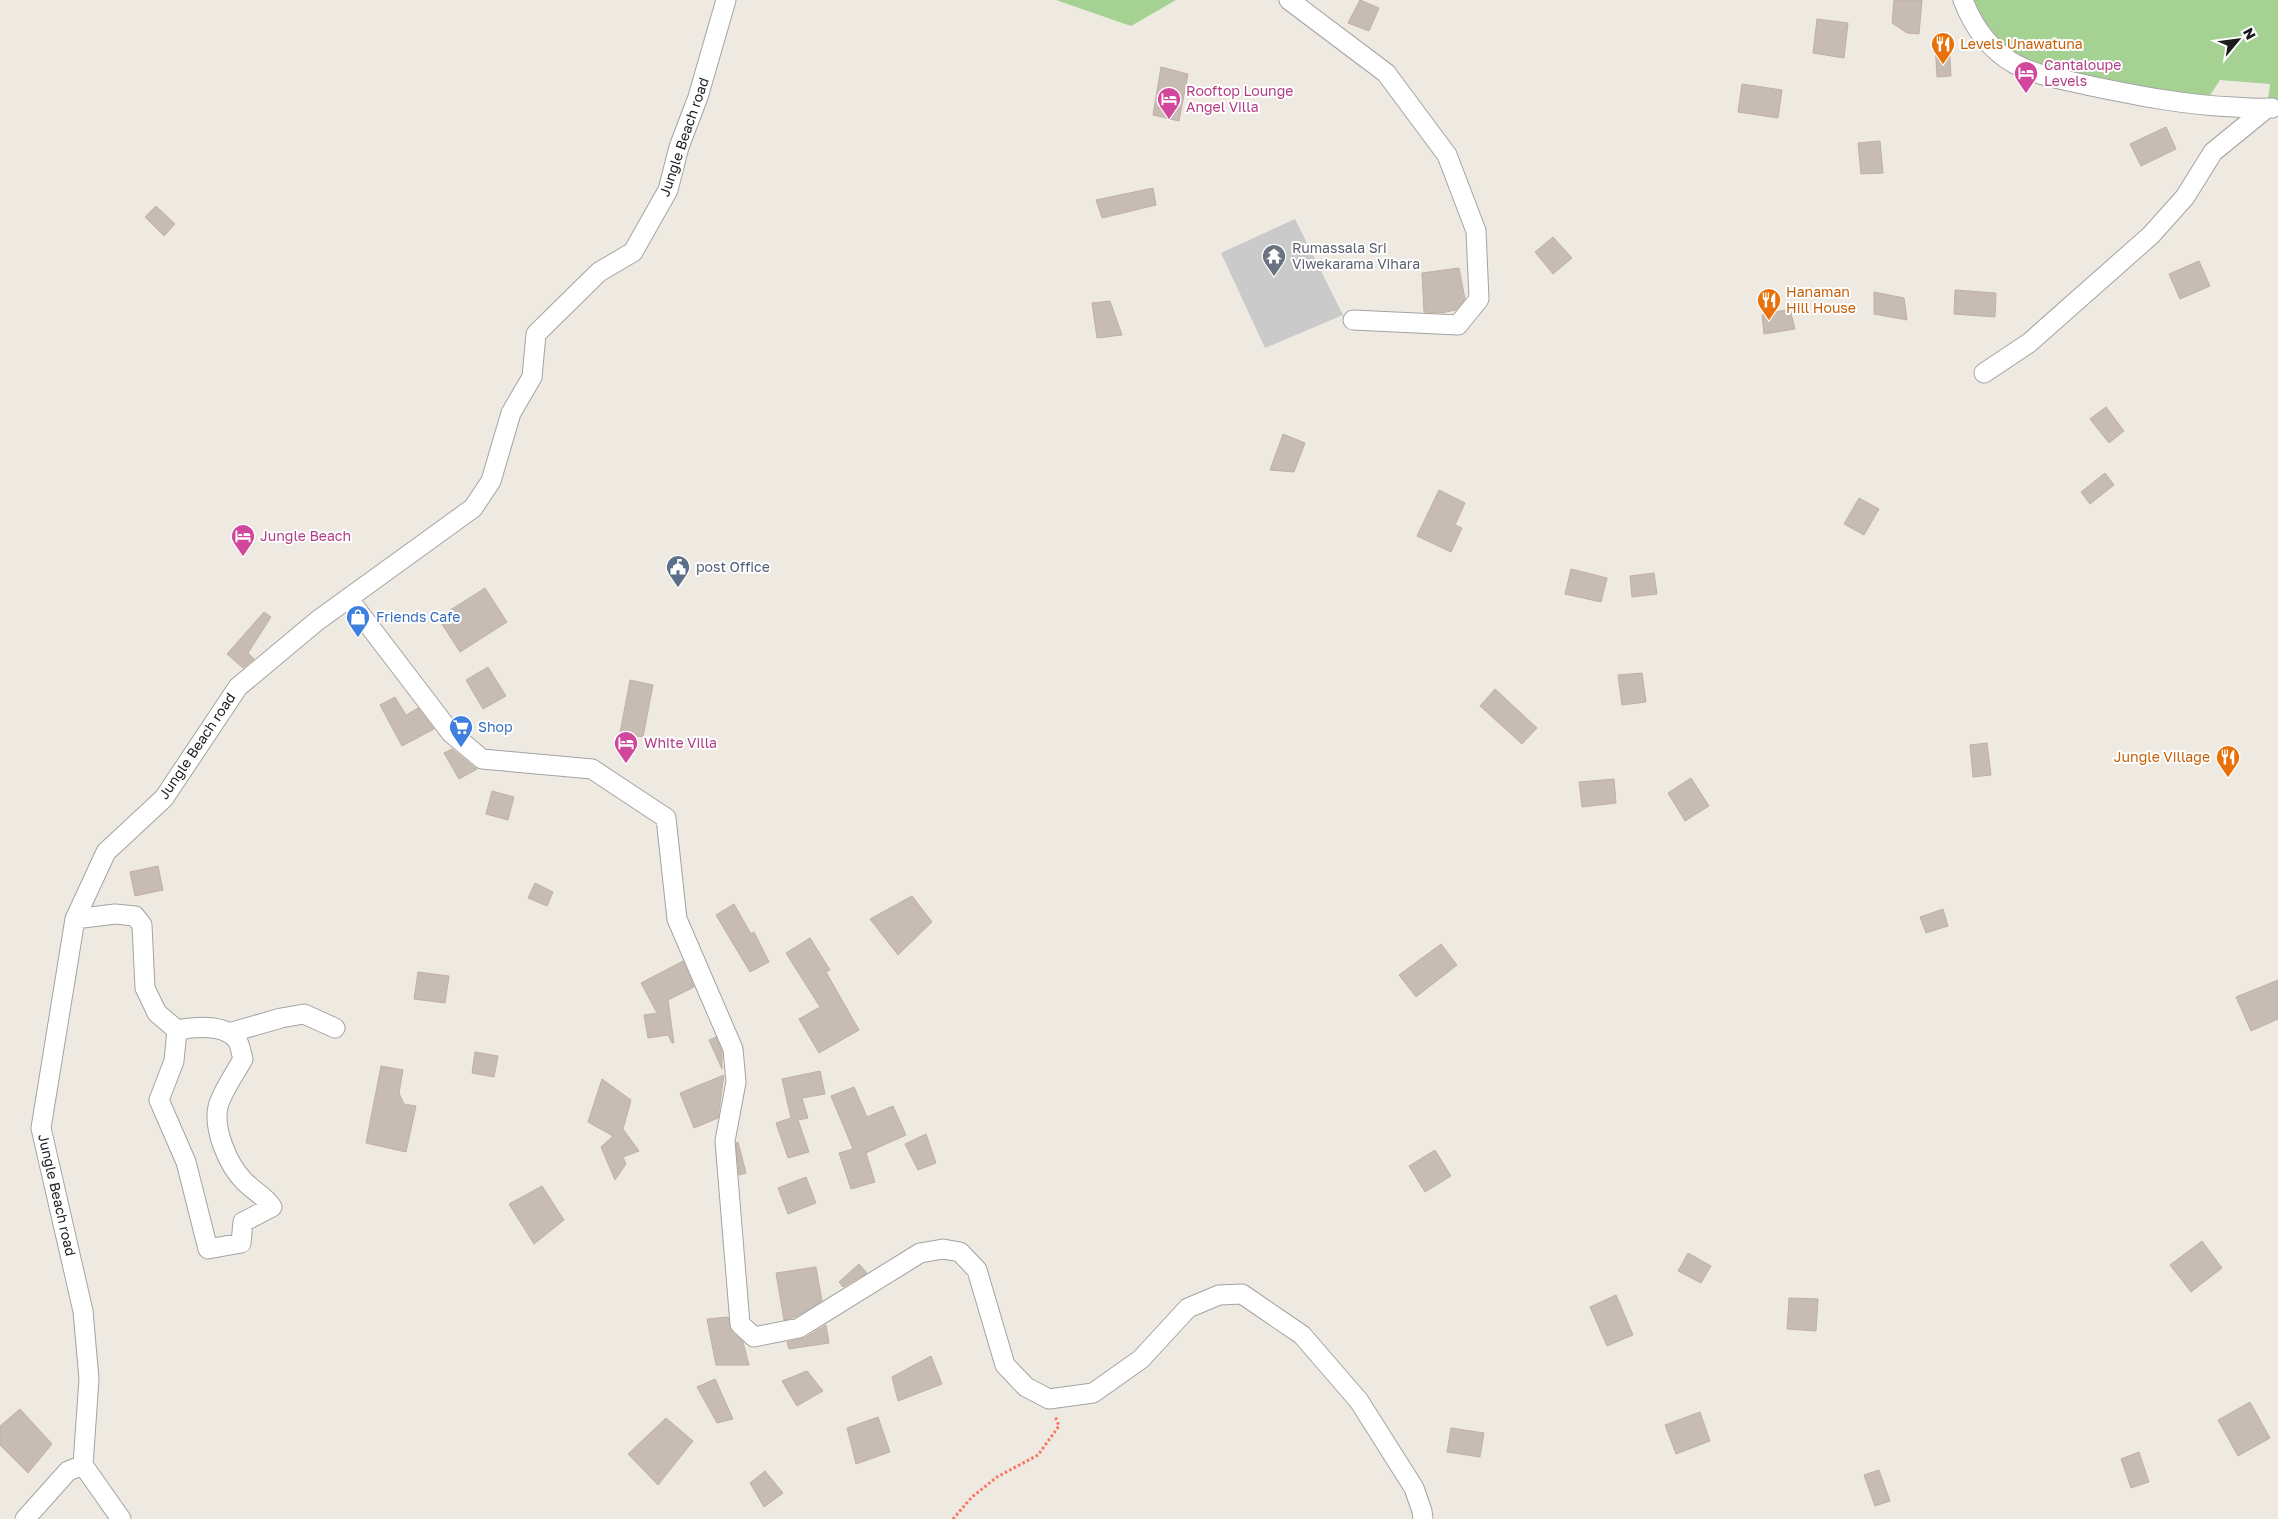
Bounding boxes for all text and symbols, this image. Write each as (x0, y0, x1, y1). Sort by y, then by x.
north arrow (2213, 15, 2263, 65)
text: N (2240, 25, 2260, 42)
restaurant icon: Levels Unawatuna (1930, 31, 1956, 65)
place label: Levels Unawatuna (1960, 35, 2083, 52)
place label: Cantaloupe Levels (2044, 56, 2121, 89)
hotel icon: Cantaloupe Levels (2013, 60, 2039, 94)
street label: Jungle Beach road (655, 75, 712, 199)
place label: Rooftop Lounge Angel Villa (1186, 82, 1293, 115)
hotel icon: Rooftop Lounge Angel Villa (1156, 86, 1182, 120)
place label: Rumassala Sri Viwekarama Vihara (1292, 239, 1420, 272)
temple icon: Rumassala Sri Viwekarama Vihara (1261, 243, 1287, 277)
place label: Hanaman Hill House (1786, 283, 1856, 316)
restaurant icon: Hanaman Hill House (1756, 287, 1782, 321)
hotel icon: Jungle Beach (230, 523, 256, 557)
place label: Jungle Beach (260, 527, 351, 544)
public building icon: post Office (665, 554, 691, 588)
place label: post Office (696, 558, 770, 575)
shop icon: Friends Cafe (345, 604, 371, 638)
place label: Friends Cafe (376, 608, 460, 625)
street label: Jungle Beach road (155, 689, 239, 802)
supermarket icon: Shop (448, 714, 474, 748)
place label: Shop (478, 718, 513, 735)
hotel icon: White Villa (613, 730, 639, 764)
place label: White Villa (644, 734, 717, 751)
restaurant icon: Jungle Village (2215, 744, 2241, 778)
place label: Jungle Village (2114, 748, 2210, 765)
street label: Jungle Beach road (35, 1132, 80, 1258)

